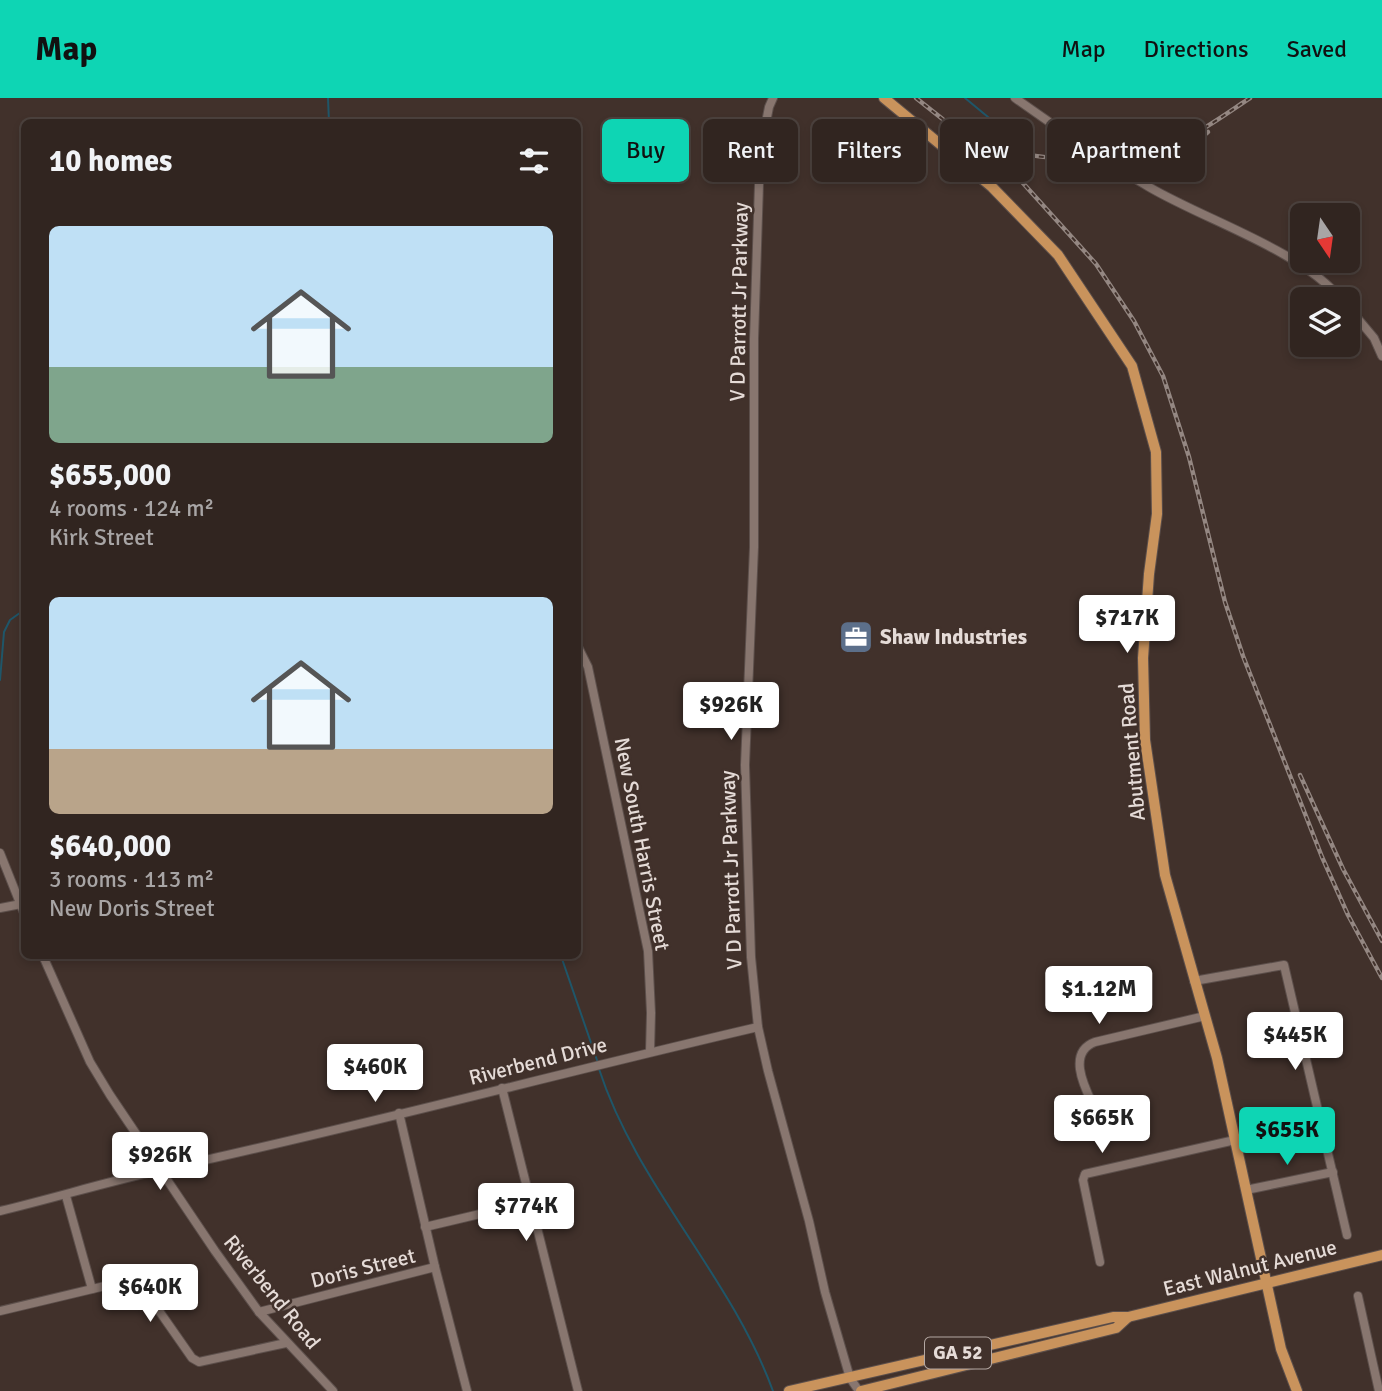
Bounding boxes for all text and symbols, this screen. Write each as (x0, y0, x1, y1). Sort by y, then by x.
text: Map (35, 29, 97, 70)
text: Map (1061, 34, 1106, 64)
text: Directions (1144, 34, 1249, 64)
text: Saved (1287, 34, 1347, 64)
chip: Buy (602, 119, 689, 182)
chip: Rent (703, 119, 798, 182)
chip: Filters (812, 119, 926, 182)
chip: New (940, 119, 1033, 182)
chip: Apartment (1047, 119, 1205, 182)
icon: filters (515, 142, 553, 180)
text: 10 homes (49, 143, 172, 180)
street label: V D Parrott Jr Parkway (724, 202, 754, 402)
north arrow (1290, 203, 1360, 273)
map controls (1290, 203, 1360, 357)
icon: home (238, 271, 364, 397)
button: layers (1290, 287, 1360, 357)
text: $655,000 (49, 457, 171, 494)
text: 4 rooms · 124 m² (49, 494, 214, 523)
text: Kirk Street (49, 523, 154, 552)
pin: $717K (1078, 596, 1176, 655)
text: $717K (1095, 603, 1159, 632)
office icon: Shaw Industries (837, 618, 875, 656)
place label: Shaw Industries (880, 624, 1027, 650)
icon: home (238, 642, 364, 768)
pin: $926K (682, 682, 780, 742)
street label: Abutment Road (1113, 682, 1151, 822)
text: $926K (699, 690, 763, 719)
street label: New South Harris Street (609, 735, 675, 953)
street label: V D Parrott Jr Parkway (715, 770, 747, 970)
text: $640,000 (49, 828, 171, 865)
text: 3 rooms · 113 m² (49, 865, 214, 894)
text: New Doris Street (49, 894, 215, 923)
pin: $1.12M (1042, 967, 1156, 1026)
text: $1.12M (1061, 974, 1137, 1003)
pin: $445K (1246, 1012, 1344, 1072)
text: $445K (1263, 1020, 1327, 1049)
street label: Riverbend Drive (466, 1031, 610, 1091)
pin: $460K (326, 1044, 424, 1104)
text: $460K (343, 1052, 407, 1081)
pin: $665K (1053, 1096, 1151, 1155)
text: $665K (1070, 1103, 1134, 1132)
pin: $655K (1238, 1108, 1336, 1167)
text: $655K (1255, 1115, 1319, 1144)
pin: $926K (111, 1132, 209, 1192)
text: $926K (128, 1140, 192, 1169)
pin: $774K (477, 1184, 575, 1243)
text: $774K (494, 1191, 558, 1220)
street label: Riverbend Road (218, 1230, 326, 1354)
street label: East Walnut Avenue (1160, 1234, 1340, 1302)
street label: Doris Street (308, 1242, 418, 1294)
pin: $640K (101, 1264, 199, 1324)
text: $640K (118, 1272, 182, 1301)
road number: GA 52 (925, 1338, 991, 1368)

